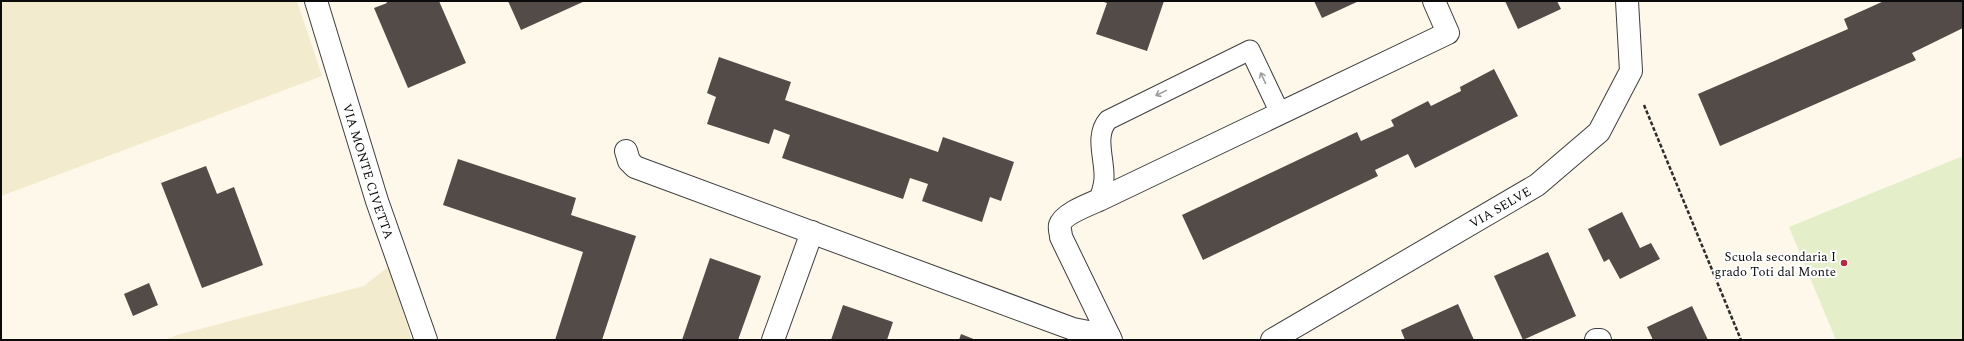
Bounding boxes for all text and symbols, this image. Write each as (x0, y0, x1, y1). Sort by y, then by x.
one-way arrow (1259, 72, 1266, 84)
one-way arrow (1156, 90, 1168, 98)
street label: VIA MONTE CIVETTA (337, 101, 399, 242)
street label: VIA SELVE (1466, 182, 1535, 234)
place label: Scuola secondaria I grado Toti dal Monte (1714, 247, 1836, 282)
marker: Scuola secondaria I grado Toti dal Monte (1839, 258, 1849, 268)

